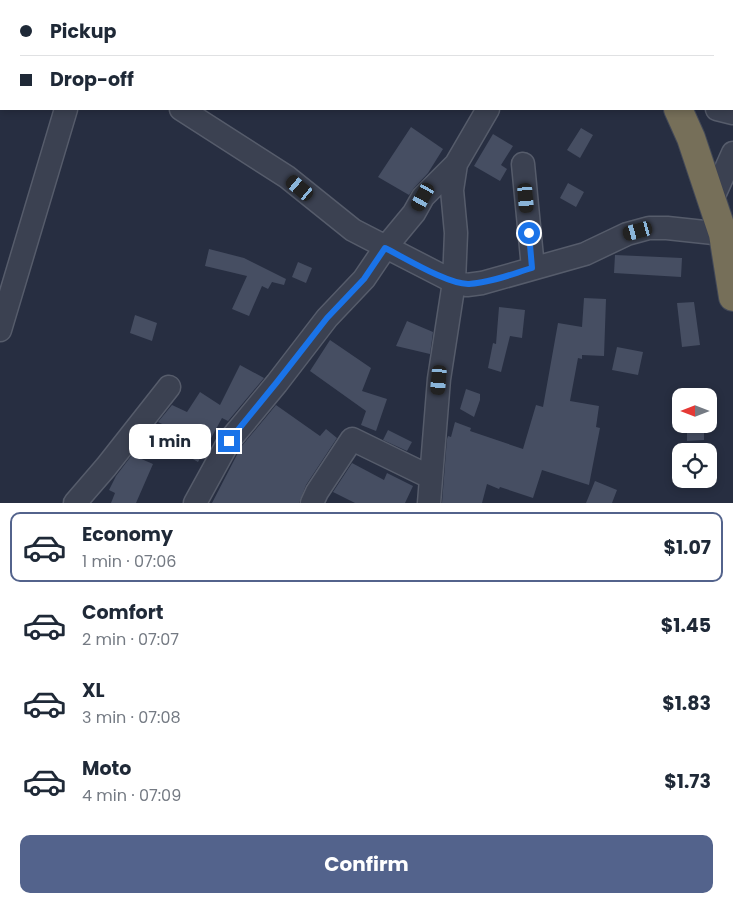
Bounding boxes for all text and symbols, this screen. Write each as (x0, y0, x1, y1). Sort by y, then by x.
text: Pickup (50, 18, 116, 45)
text: Drop-off (50, 66, 134, 93)
car (283, 173, 316, 203)
car (409, 180, 436, 214)
car (517, 182, 534, 214)
car (621, 220, 654, 242)
route start (518, 222, 540, 244)
car (430, 364, 447, 396)
north arrow (672, 388, 718, 432)
map controls (672, 388, 717, 488)
callout: 1 min (129, 424, 212, 458)
text: 1 min (149, 430, 191, 453)
route end (218, 430, 240, 452)
button: locate (672, 443, 717, 488)
text: Economy (82, 521, 173, 548)
icon: car (22, 525, 67, 570)
text: $1.07 (663, 534, 711, 561)
text: 1 min · 07:06 (82, 550, 176, 573)
text: Comfort (82, 599, 164, 626)
icon: car (22, 603, 67, 648)
text: $1.45 (661, 612, 711, 639)
text: 2 min · 07:07 (82, 628, 179, 651)
text: XL (82, 677, 105, 704)
icon: car (22, 681, 67, 726)
text: $1.83 (662, 690, 711, 717)
text: 3 min · 07:08 (82, 706, 181, 729)
text: Moto (82, 755, 131, 782)
icon: car (22, 759, 67, 804)
text: $1.73 (664, 768, 711, 795)
text: 4 min · 07:09 (82, 784, 181, 807)
button: Confirm (20, 835, 713, 893)

